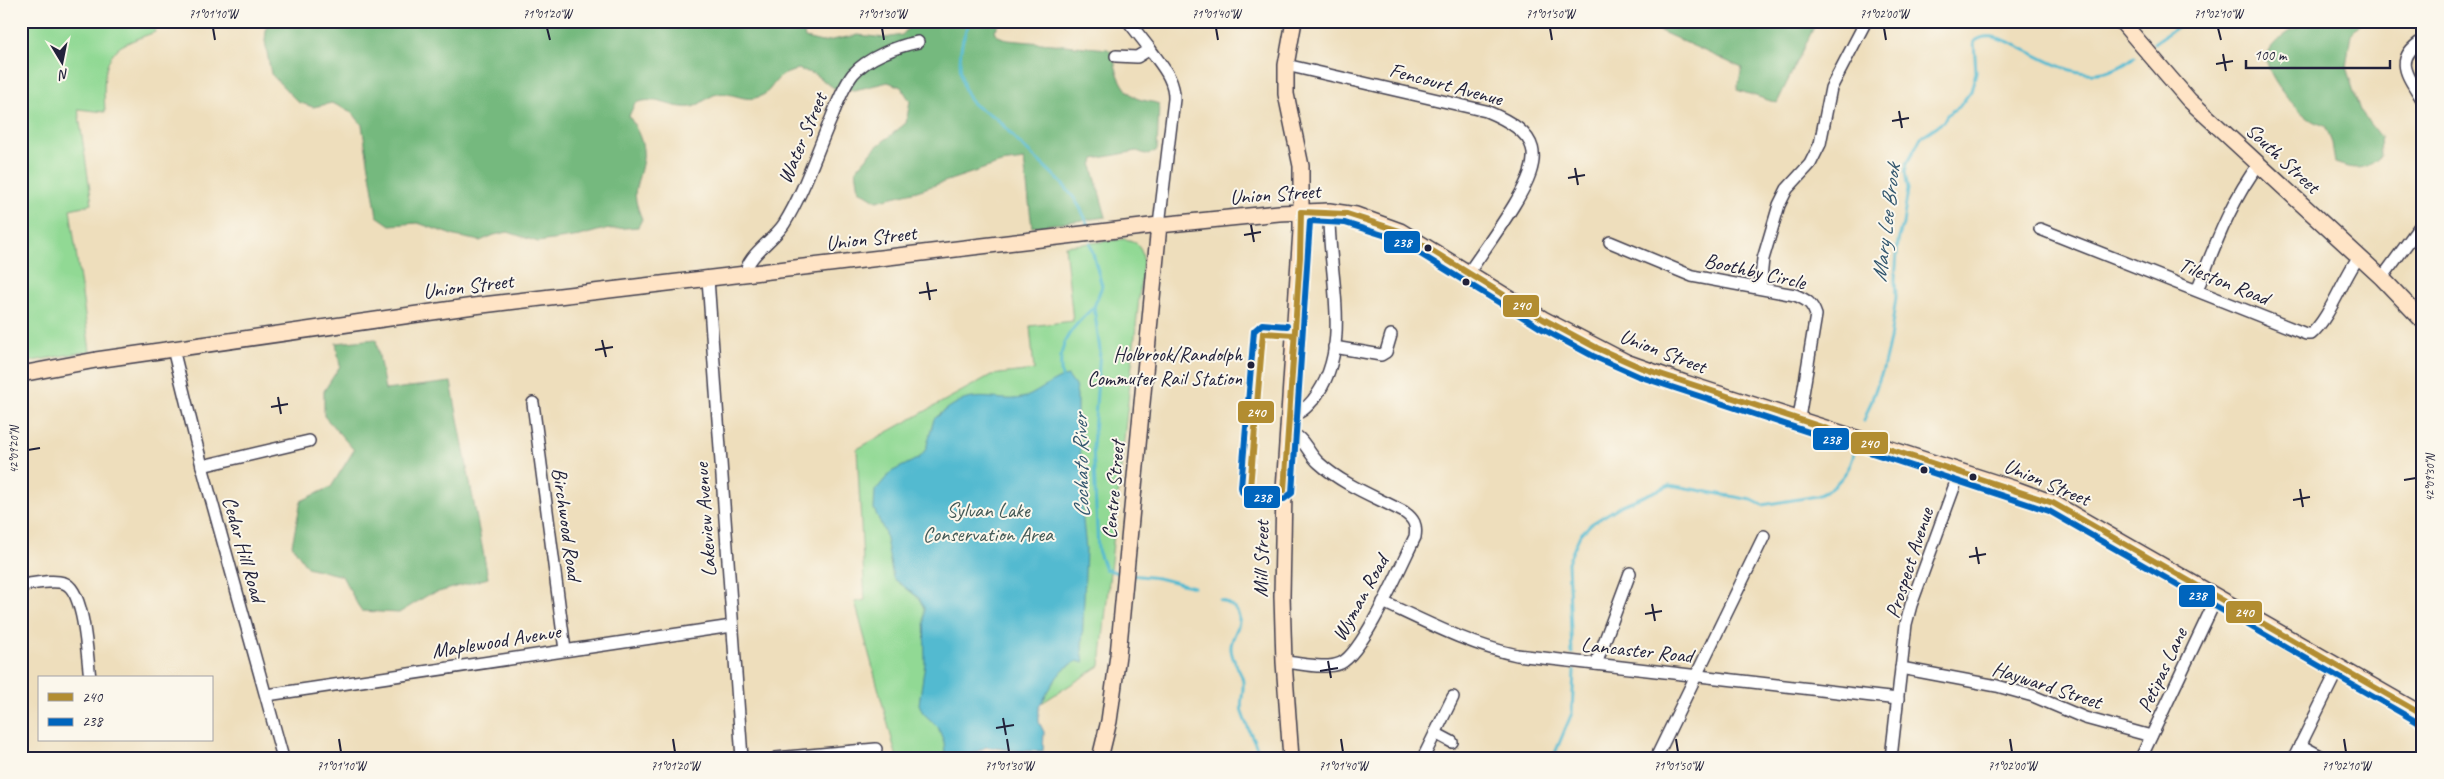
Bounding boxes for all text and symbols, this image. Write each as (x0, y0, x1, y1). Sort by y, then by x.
text: 71°01'10"W (189, 6, 240, 22)
text: 71°01'20"W (523, 6, 574, 22)
text: 71°01'30"W (858, 6, 909, 22)
text: 71°01'40"W (1192, 6, 1243, 22)
text: 71°01'50"W (1526, 6, 1577, 22)
text: 71°02'00"W (1860, 6, 1911, 22)
text: 71°02'10"W (2194, 6, 2245, 22)
north arrow (38, 38, 88, 88)
scale bar (2246, 38, 2390, 70)
text: 100 m (2254, 46, 2288, 65)
street label: Fencourt Avenue (1387, 56, 1507, 112)
text: N (56, 65, 70, 84)
street label: Water Street (771, 87, 834, 187)
street label: South Street (2240, 117, 2327, 200)
water label: Mary Lee Brook (1865, 159, 1908, 283)
street label: Union Street (1229, 178, 1323, 210)
street label: Union Street (824, 219, 920, 256)
line badge: 238 (1383, 230, 1421, 254)
text: 238 (1393, 234, 1413, 251)
unlabelled marker (1423, 243, 1433, 253)
street label: Boothby Circle (1702, 247, 1809, 296)
street label: Tileston Road (2175, 251, 2276, 312)
street label: Union Street (421, 267, 517, 304)
unlabelled marker (1461, 277, 1471, 287)
line badge: 240 (1502, 294, 1540, 318)
text: 240 (1512, 297, 1532, 314)
street label: Union Street (1616, 323, 1712, 380)
place label: Holbrook/Randolph Commuter Rail Station (1087, 342, 1243, 391)
marker: Holbrook/Randolph Commuter Rail Station (1246, 360, 1256, 370)
line badge: 240 (1237, 400, 1275, 424)
text: 240 (1247, 404, 1267, 421)
water label: Cochato River (1066, 411, 1096, 518)
text: 42°09'20"N (6, 425, 22, 474)
line badge: 238 (1812, 427, 1850, 451)
text: 238 (1822, 431, 1842, 448)
line badge: 240 (1850, 431, 1889, 455)
text: 240 (1860, 435, 1880, 452)
street label: Centre Street (1096, 437, 1131, 540)
street label: Union Street (2000, 452, 2096, 512)
text: 42°09'30"N (2422, 453, 2438, 502)
street label: Lakeview Avenue (688, 460, 722, 578)
unlabelled marker (1919, 465, 1929, 475)
street label: Birchwood Road (546, 466, 588, 585)
unlabelled marker (1968, 472, 1978, 482)
line badge: 238 (1243, 485, 1281, 509)
text: 238 (1253, 489, 1273, 506)
street label: Cedar Hill Road (217, 493, 272, 608)
park label: Sylvan Lake Conservation Area (923, 497, 1055, 547)
street label: Prospect Avenue (1879, 504, 1939, 621)
street label: Mill Street (1247, 518, 1275, 598)
street label: Wyman Road (1326, 547, 1396, 645)
line badge: 238 (2178, 584, 2216, 608)
text: 238 (2188, 587, 2208, 604)
line badge: 240 (2225, 600, 2263, 624)
text: 240 (2235, 604, 2255, 621)
street label: Maplewood Avenue (430, 618, 564, 664)
street label: Petipas Lane (2131, 623, 2193, 716)
street label: Lancaster Road (1580, 631, 1697, 669)
street label: Hayward Street (1989, 655, 2107, 715)
legend (38, 676, 212, 742)
text: 240 (82, 688, 104, 707)
text: 238 (82, 712, 104, 731)
text: 71°01'10"W (317, 758, 368, 774)
text: 71°01'20"W (651, 758, 702, 774)
text: 71°01'30"W (985, 758, 1036, 774)
text: 71°01'40"W (1319, 758, 1370, 774)
text: 71°01'50"W (1654, 758, 1705, 774)
text: 71°02'00"W (1988, 758, 2039, 774)
text: 71°02'10"W (2322, 758, 2373, 774)

